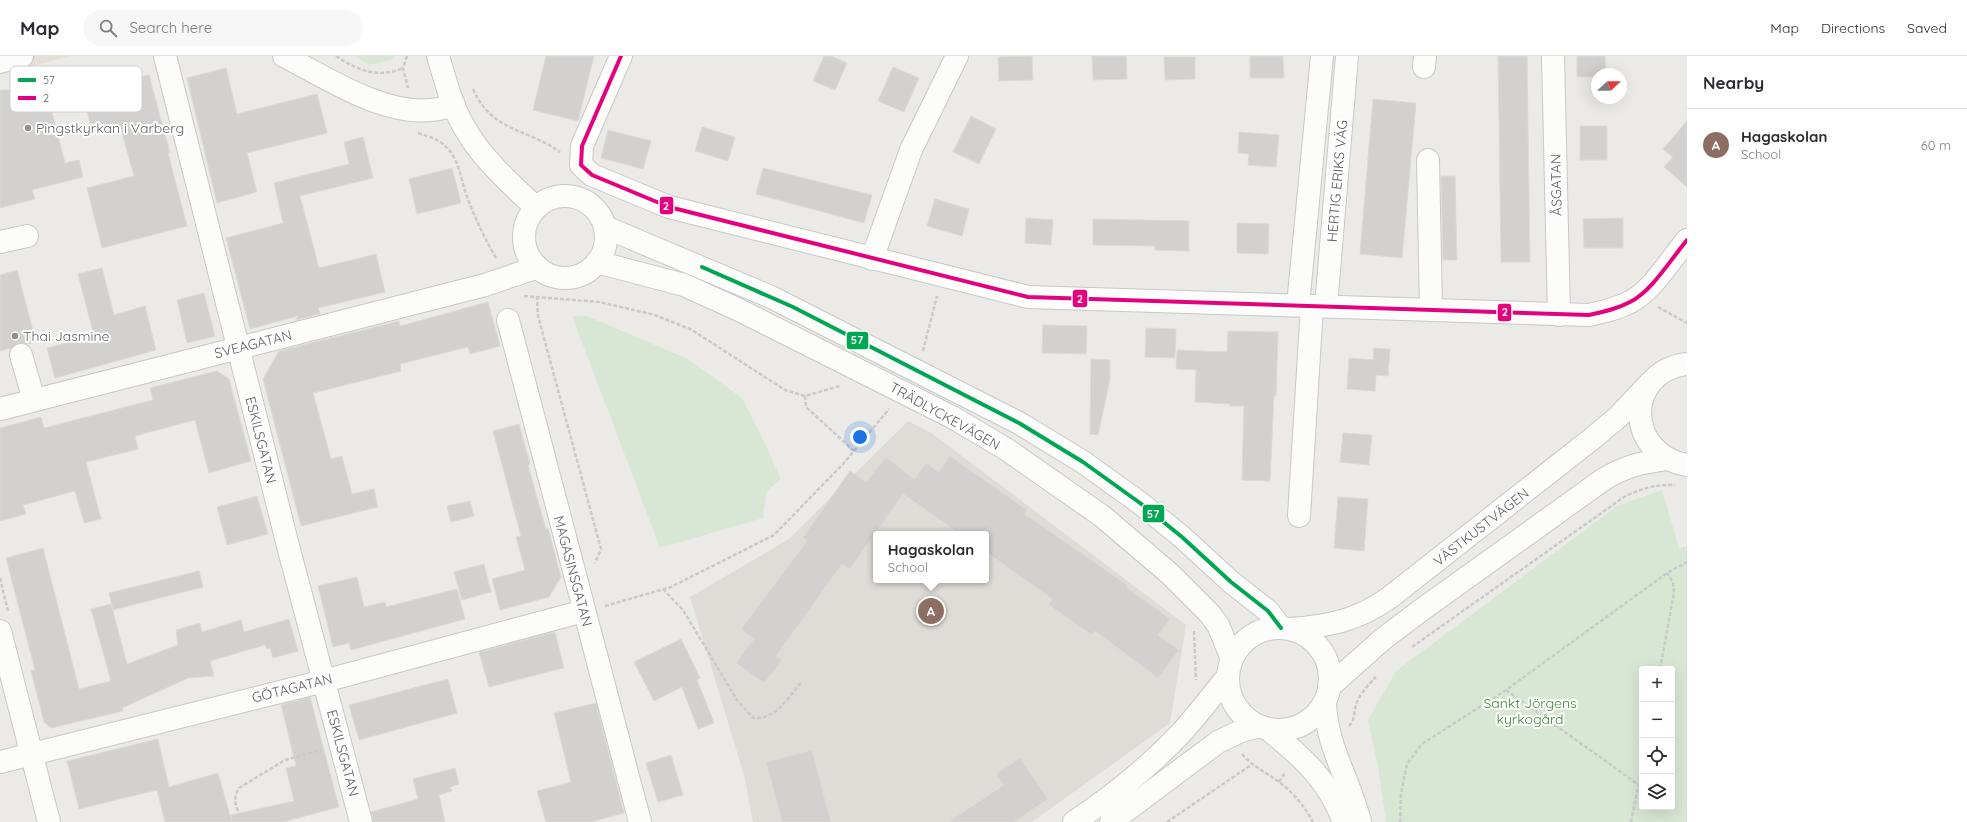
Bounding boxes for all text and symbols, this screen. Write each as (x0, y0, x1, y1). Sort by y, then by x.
search box (83, 10, 363, 46)
text: Map (20, 16, 59, 40)
icon: search (97, 17, 119, 39)
text: Search here (129, 18, 212, 37)
text: Map (1770, 19, 1799, 37)
text: Directions (1821, 19, 1885, 37)
text: Saved (1907, 19, 1947, 37)
legend (10, 66, 142, 112)
north arrow (1591, 68, 1627, 104)
text: Nearby (1703, 72, 1764, 93)
text: 57 (43, 73, 55, 87)
text: 2 (43, 91, 49, 105)
place label: Pingstkyrkan i Varberg (36, 119, 184, 137)
street label: HERTIG ERIKS VÄG (1323, 119, 1351, 243)
marker: Pingstkyrkan i Varberg (23, 123, 33, 133)
text: Hagaskolan (1741, 127, 1827, 146)
text: A (1712, 137, 1720, 153)
text: 60 m (1921, 137, 1951, 153)
text: School (1741, 146, 1781, 162)
street label: ÅSGATAN (1546, 154, 1566, 216)
line badge: 2 (659, 196, 674, 215)
text: 2 (663, 199, 669, 213)
line badge: 2 (1072, 289, 1088, 308)
text: 2 (1077, 292, 1083, 306)
line badge: 2 (1497, 303, 1512, 322)
text: 2 (1502, 305, 1508, 319)
street label: SVEAGATAN (212, 326, 294, 362)
place label: Thai Jasmine (23, 327, 110, 345)
marker: Thai Jasmine (10, 331, 20, 341)
line badge: 57 (846, 331, 869, 350)
text: 57 (851, 333, 863, 347)
street label: TRÄDLYCKEVÄGEN (886, 378, 1004, 454)
street label: ESKILSGATAN (241, 395, 281, 485)
your location (850, 427, 870, 447)
street label: VÄSTKUSTVÄGEN (1430, 484, 1532, 570)
line badge: 57 (1142, 504, 1165, 523)
text: 57 (1147, 507, 1159, 521)
street label: MAGASINSGATAN (550, 514, 596, 628)
popup (873, 531, 989, 583)
text: Hagaskolan (888, 540, 974, 559)
text: School (888, 559, 928, 575)
pin: A (918, 596, 944, 626)
map controls (1639, 666, 1675, 810)
button: + (1639, 666, 1675, 702)
street label: GÖTAGATAN (250, 669, 334, 707)
park label: Sankt Jörgens kyrkogård (1483, 694, 1577, 728)
button: − (1639, 702, 1675, 738)
street label: ESKILSGATAN (323, 708, 363, 798)
button: locate (1639, 738, 1675, 774)
button: layers (1639, 774, 1675, 810)

